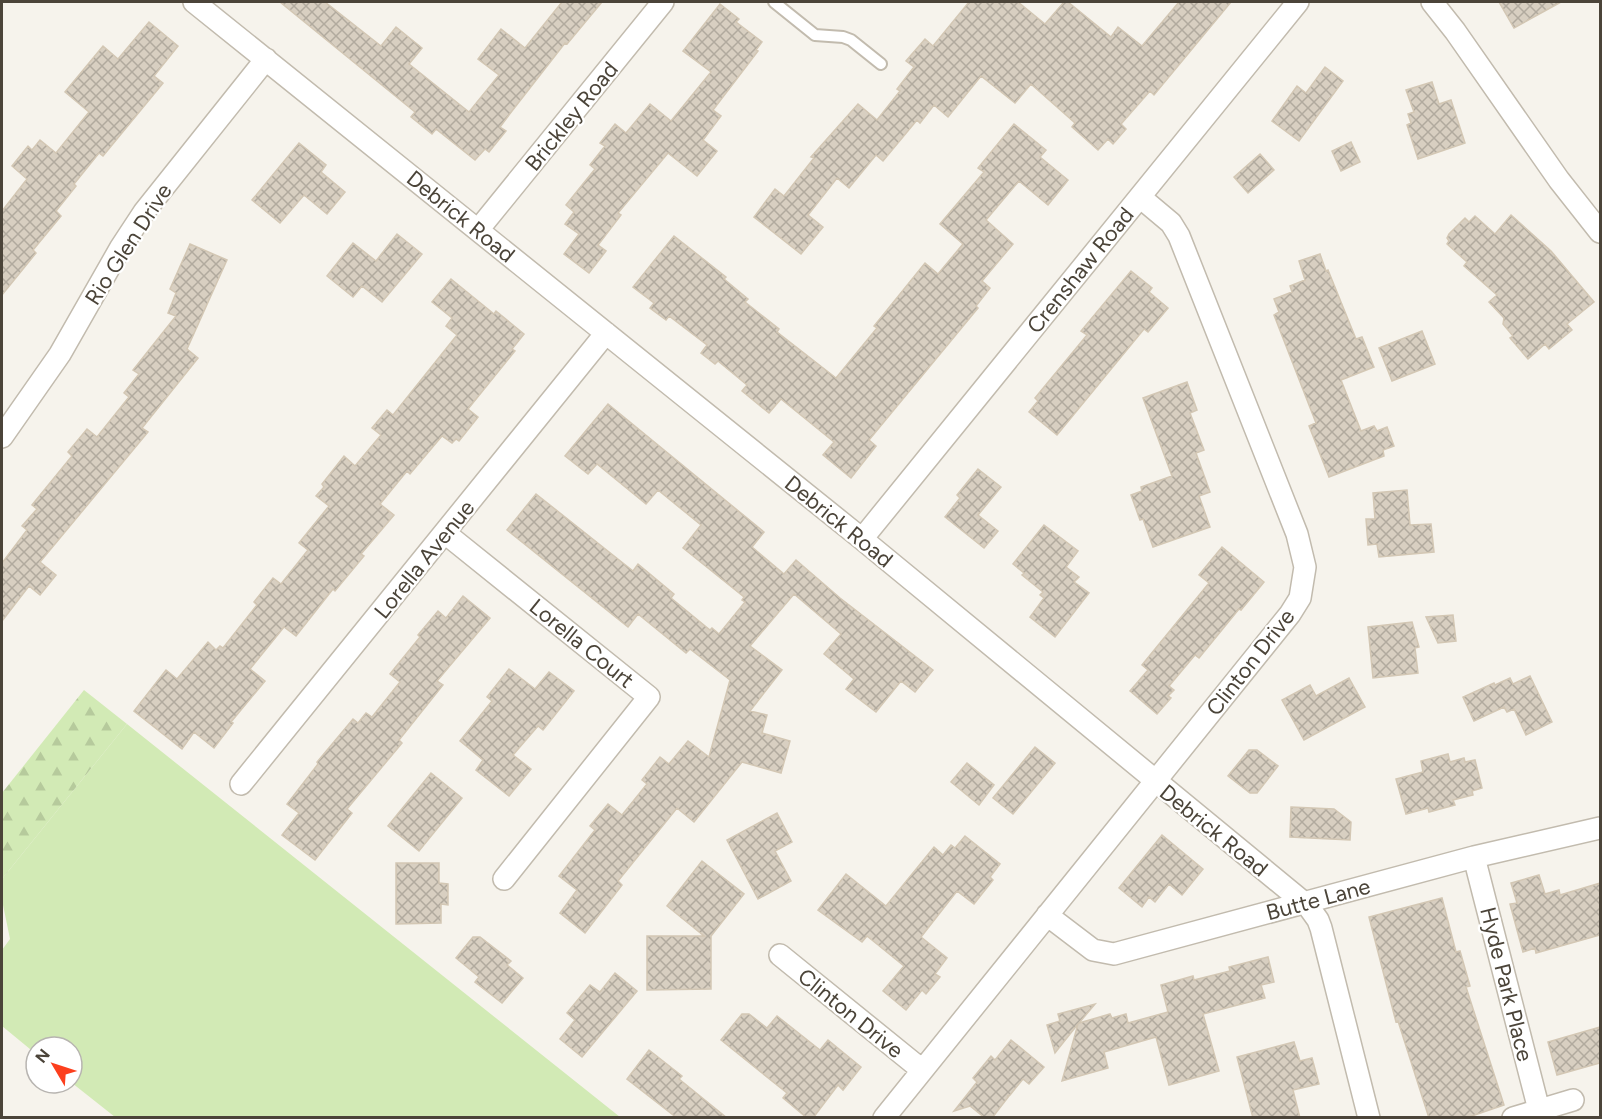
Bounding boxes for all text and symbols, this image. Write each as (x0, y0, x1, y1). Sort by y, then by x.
street label: Brickley Road (519, 56, 624, 176)
street label: Debrick Road (401, 165, 520, 268)
street label: Rio Glen Drive (79, 179, 178, 310)
street label: Crenshaw Road (1021, 202, 1139, 339)
street label: Debrick Road (779, 470, 898, 573)
street label: Lorella Avenue (368, 495, 480, 624)
street label: Lorella Court (524, 593, 639, 694)
street label: Clinton Drive (1200, 604, 1300, 721)
street label: Debrick Road (1154, 779, 1273, 882)
street label: Butte Lane (1263, 873, 1373, 926)
street label: Hyde Park Place (1474, 904, 1539, 1064)
street label: Clinton Drive (793, 963, 909, 1064)
north arrow (24, 1035, 84, 1095)
text: N (31, 1045, 54, 1067)

